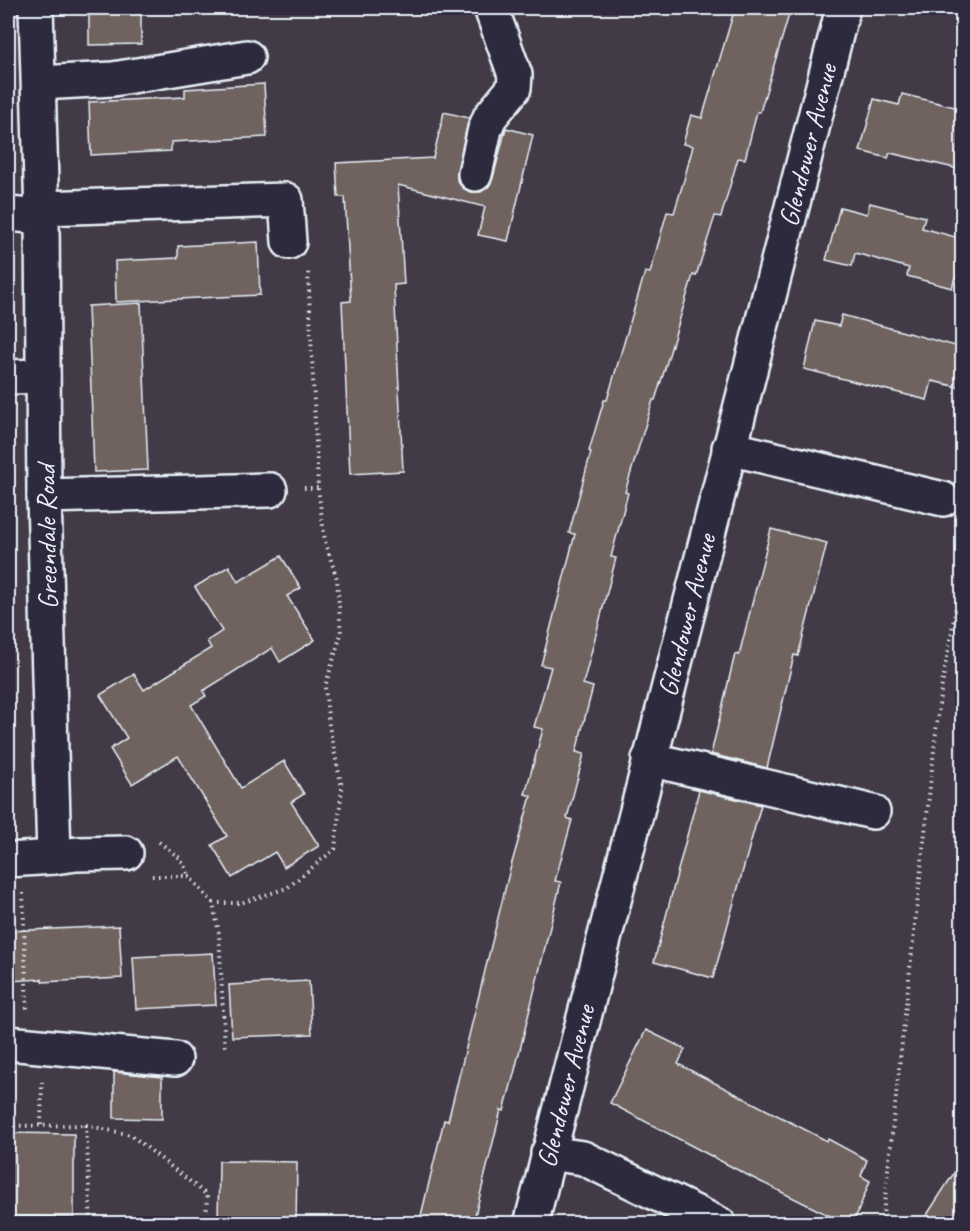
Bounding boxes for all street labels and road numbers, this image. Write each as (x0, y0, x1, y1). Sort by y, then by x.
street label: Glendower Avenue (770, 58, 845, 230)
street label: Greendale Road (28, 460, 65, 610)
street label: Glendower Avenue (649, 528, 724, 700)
street label: Glendower Avenue (528, 999, 603, 1171)

